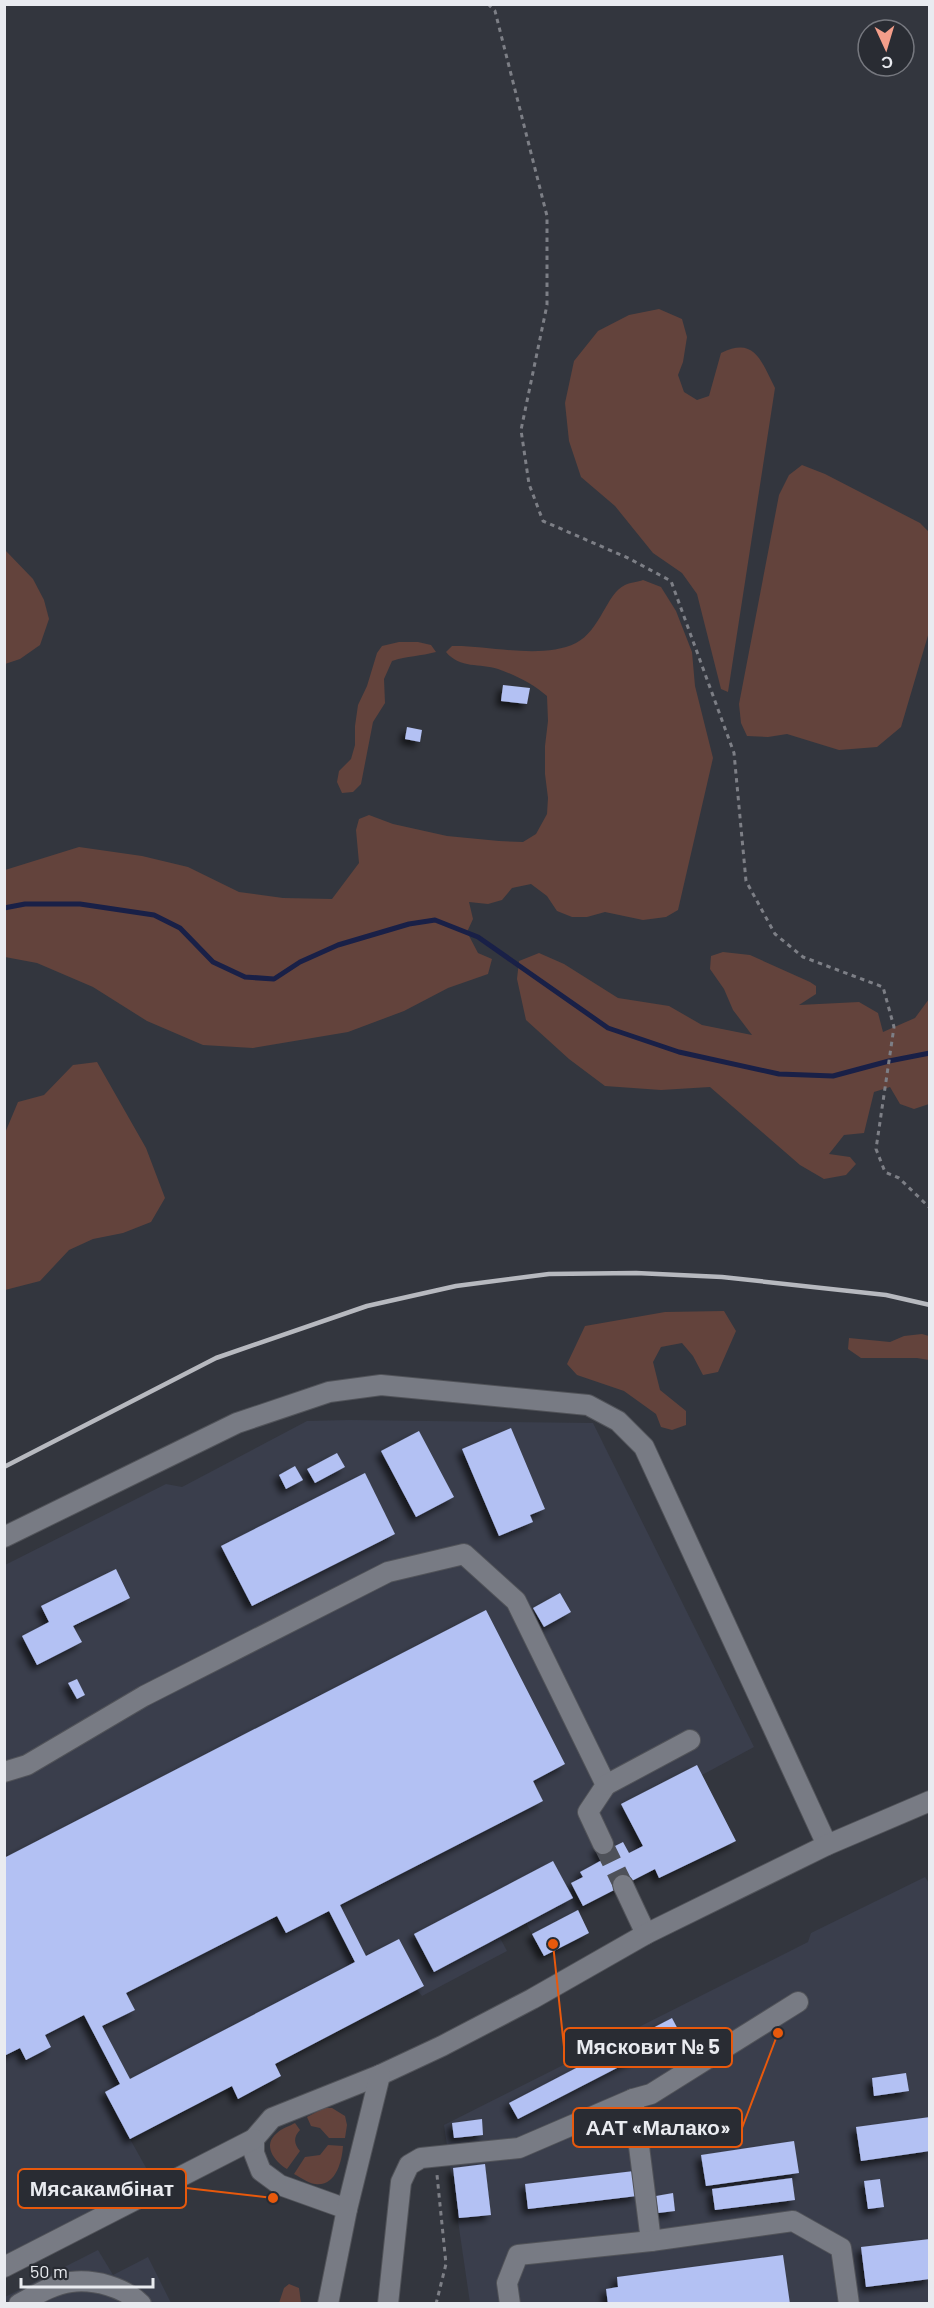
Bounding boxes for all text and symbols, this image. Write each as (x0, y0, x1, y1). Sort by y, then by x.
north arrow (856, 18, 916, 78)
text: С (880, 54, 894, 73)
callout: Мясковит № 5 (564, 2028, 732, 2067)
text: Мясковит № 5 (576, 2033, 720, 2058)
callout: ААТ «Малако» (573, 2108, 742, 2147)
text: ААТ «Малако» (585, 2114, 731, 2139)
callout: Мясакамбінат (18, 2169, 186, 2208)
text: Мясакамбінат (30, 2175, 174, 2200)
scale bar (21, 2251, 153, 2289)
text: 50 m (30, 2260, 68, 2282)

